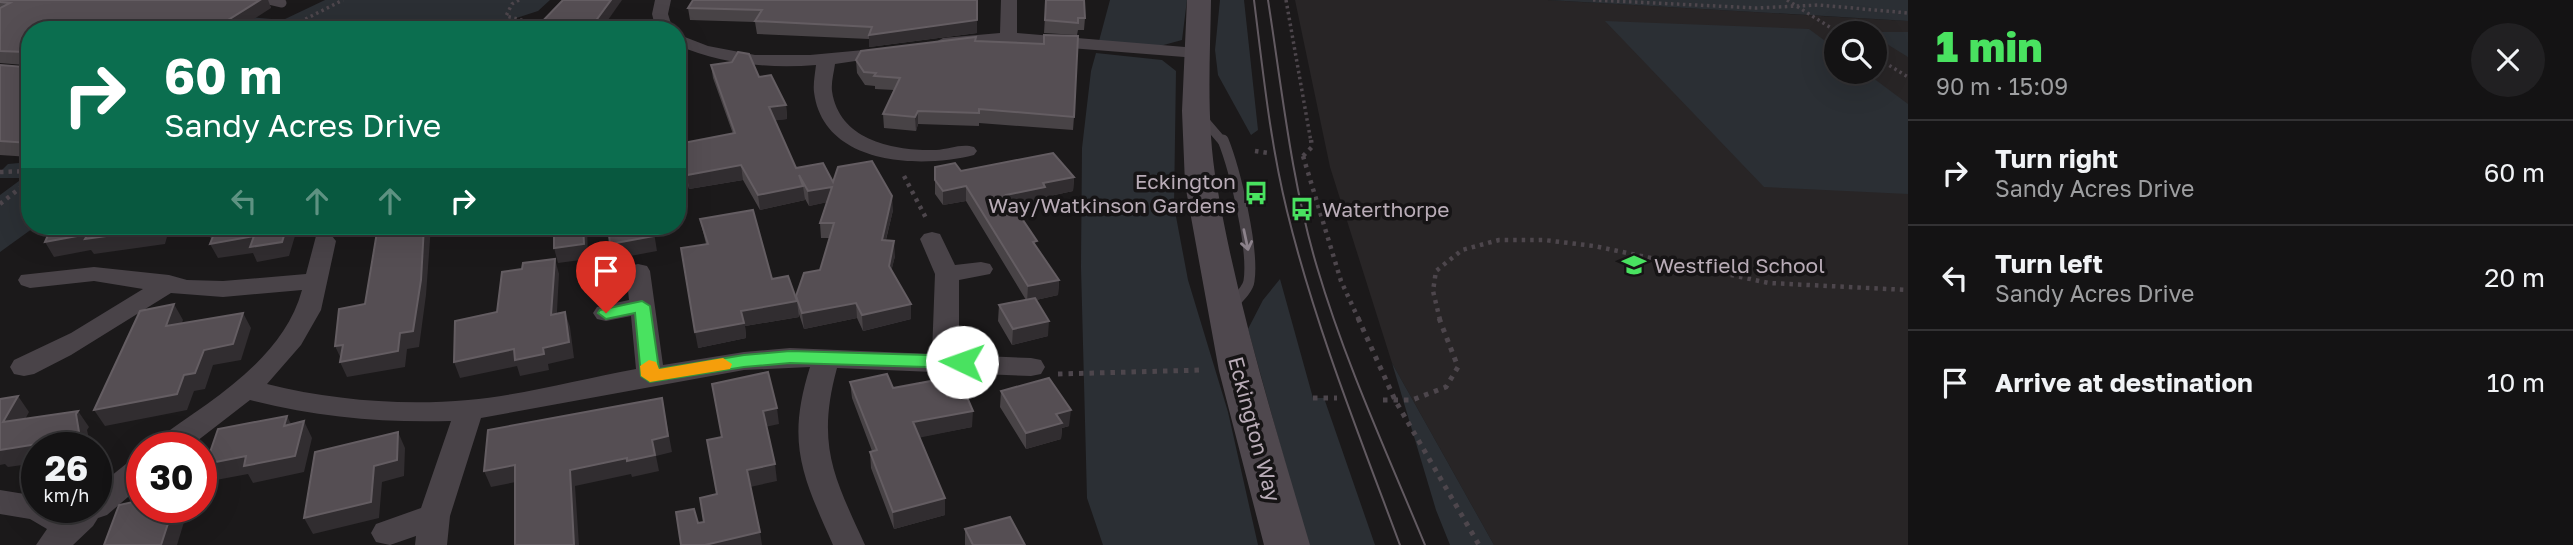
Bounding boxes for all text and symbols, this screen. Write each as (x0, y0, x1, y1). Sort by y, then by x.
map controls (1824, 21, 1887, 84)
button: search (1824, 21, 1887, 84)
text: 1 min (1936, 21, 2043, 71)
button: close (2471, 23, 2545, 97)
text: 60 m (164, 46, 282, 105)
icon: right (49, 49, 140, 140)
text: 90 m · 15:09 (1936, 72, 2068, 100)
text: Sandy Acres Drive (164, 106, 441, 144)
text: Turn right (1995, 143, 2118, 174)
icon: right (1936, 154, 1974, 192)
text: 60 m (2484, 157, 2545, 188)
place label: Eckington Way/Watkinson Gardens (988, 168, 1236, 218)
text: Sandy Acres Drive (1995, 174, 2194, 202)
bus stop icon: Eckington Way/Watkinson Gardens (1242, 179, 1270, 207)
icon: left (225, 182, 263, 220)
icon: ahead (298, 182, 336, 220)
icon: ahead (371, 182, 409, 220)
icon: right (444, 182, 482, 220)
bus stop icon: Waterthorpe (1288, 195, 1316, 223)
place label: Waterthorpe (1322, 196, 1449, 222)
one-way arrow (1240, 228, 1254, 251)
pin (576, 241, 636, 313)
text: Turn left (1995, 248, 2103, 279)
school or university icon: Westfield School (1620, 251, 1648, 279)
icon: arrive (587, 252, 625, 290)
place label: Westfield School (1654, 252, 1825, 278)
icon: left (1936, 259, 1974, 297)
text: 20 m (2484, 262, 2545, 293)
text: Sandy Acres Drive (1995, 279, 2194, 307)
position arrow (925, 325, 999, 399)
street label: Eckington Way (1223, 354, 1287, 505)
icon: arrive (1936, 364, 1974, 402)
text: Arrive at destination (1995, 367, 2253, 398)
text: 10 m (2487, 367, 2545, 398)
speed limit sign: 30 (126, 432, 217, 523)
text: 26 (45, 447, 88, 489)
text: km/h (44, 484, 89, 506)

